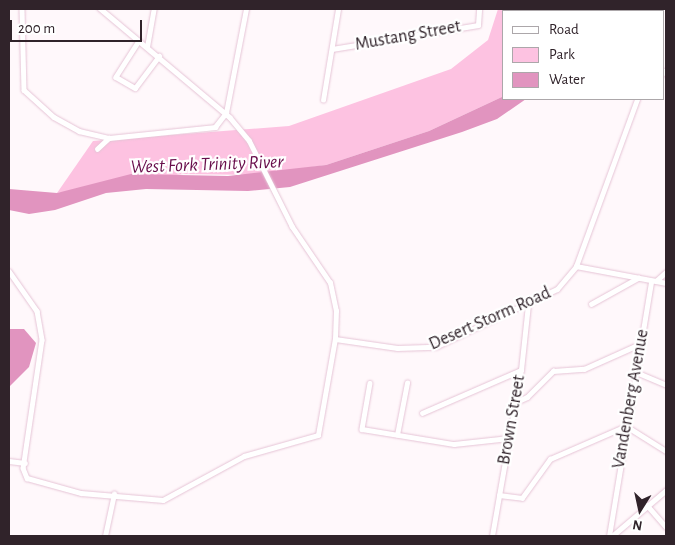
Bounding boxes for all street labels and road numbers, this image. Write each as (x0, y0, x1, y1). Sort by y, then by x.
street label: Mustang Street (353, 16, 463, 56)
street label: Desert Storm Road (426, 282, 554, 356)
street label: Vandenberg Avenue (608, 328, 654, 470)
street label: Brown Street (493, 373, 531, 467)

